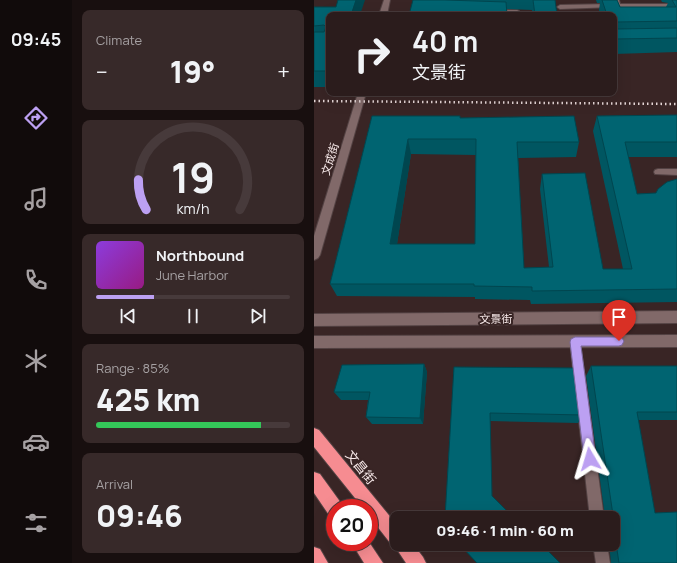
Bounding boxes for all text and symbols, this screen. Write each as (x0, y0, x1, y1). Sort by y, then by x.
text: 40 m (412, 22, 478, 60)
text: 09:45 (11, 27, 61, 51)
icon: right (346, 28, 398, 80)
text: Climate (96, 31, 142, 49)
text: 19° (170, 51, 215, 92)
text: − (96, 57, 108, 87)
text: + (277, 57, 290, 87)
text: 文景街 (412, 60, 466, 84)
icon: directions (22, 104, 50, 132)
street label: 文成街 (318, 141, 342, 177)
text: 19 (171, 149, 215, 205)
icon: music (22, 185, 50, 213)
text: km/h (176, 198, 210, 217)
text: Northbound (156, 245, 244, 266)
icon: phone (22, 266, 50, 294)
text: June Harbor (156, 266, 229, 284)
pin (602, 300, 636, 341)
icon: previous (117, 305, 139, 327)
icon: pause (182, 305, 204, 327)
icon: next (247, 305, 269, 327)
icon: arrive (608, 306, 630, 328)
street label: 文景街 (479, 311, 513, 326)
icon: climate (22, 347, 50, 375)
text: Range · 85% (96, 359, 169, 377)
text: 425 km (96, 379, 200, 420)
icon: car (22, 428, 50, 456)
position arrow (569, 438, 611, 480)
street label: 文昌街 (342, 446, 380, 488)
text: Arrival (96, 475, 133, 493)
text: 09:46 (96, 495, 183, 536)
speed limit sign: 20 (326, 499, 378, 551)
icon: filters (22, 509, 50, 537)
text: 09:46 · 1 min · 60 m (436, 520, 574, 541)

